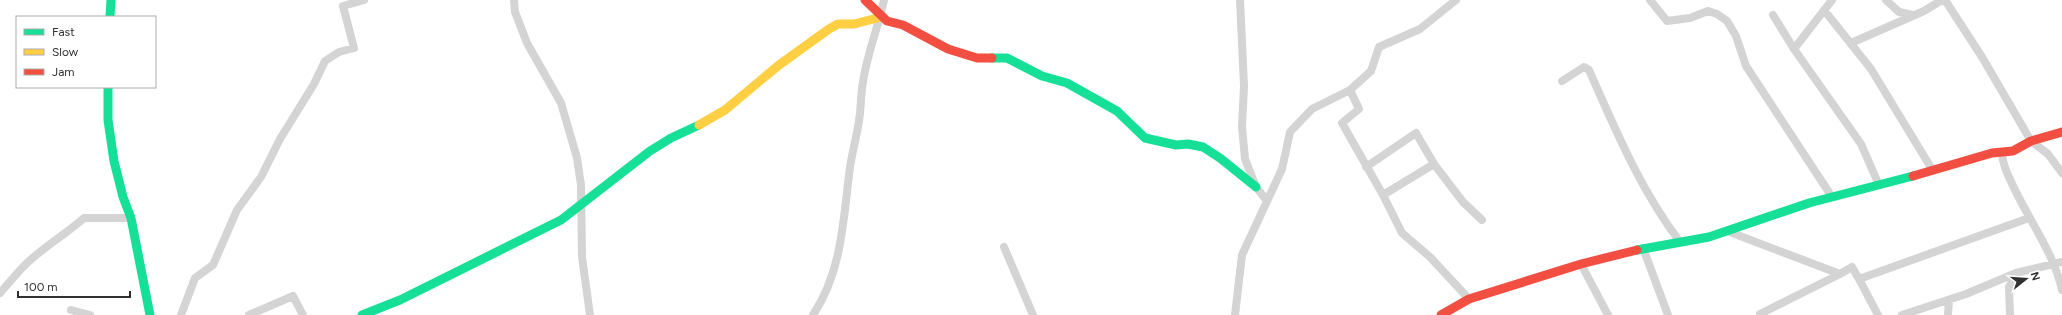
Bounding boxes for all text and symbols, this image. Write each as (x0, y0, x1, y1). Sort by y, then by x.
legend (16, 16, 156, 88)
text: Fast (52, 25, 75, 39)
text: Slow (52, 45, 79, 59)
text: Jam (52, 65, 75, 79)
north arrow (2006, 259, 2046, 299)
text: N (2028, 270, 2043, 282)
scale bar (18, 273, 130, 299)
text: 100 m (24, 280, 58, 294)

